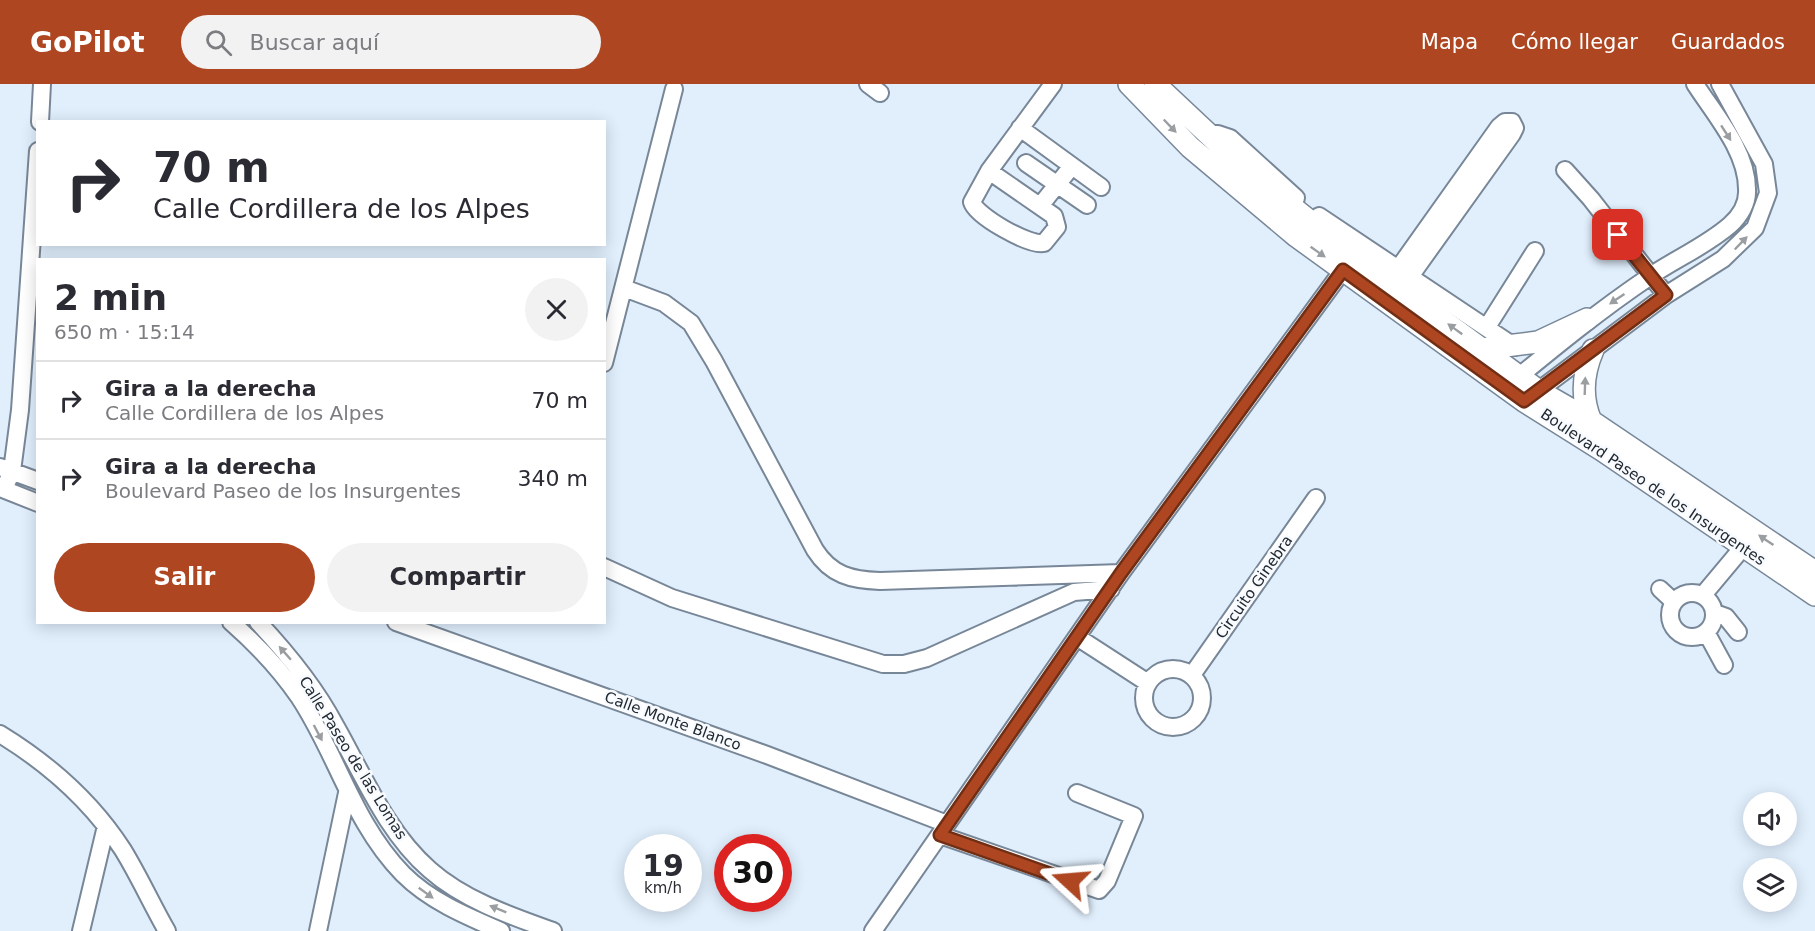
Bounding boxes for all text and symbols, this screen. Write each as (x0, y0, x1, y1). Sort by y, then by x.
search box (181, 15, 601, 69)
text: GoPilot (30, 26, 145, 59)
icon: search (202, 26, 235, 59)
text: Buscar aquí (250, 30, 379, 55)
text: Mapa (1421, 30, 1478, 54)
text: Cómo llegar (1511, 30, 1638, 54)
text: Guardados (1671, 30, 1785, 54)
one-way arrow (1162, 119, 1176, 133)
one-way arrow (1721, 125, 1732, 141)
text: 70 m (153, 143, 270, 192)
icon: right (54, 144, 132, 222)
text: Calle Cordillera de los Alpes (153, 193, 530, 224)
pin (1592, 209, 1643, 260)
icon: arrive (1601, 218, 1634, 251)
one-way arrow (1733, 237, 1747, 251)
one-way arrow (1310, 246, 1326, 257)
text: 2 min (54, 277, 167, 318)
button: close (525, 278, 588, 341)
one-way arrow (1609, 293, 1625, 304)
text: 650 m · 15:14 (54, 320, 195, 344)
one-way arrow (1447, 324, 1462, 336)
text: Gira a la derecha (105, 376, 317, 401)
one-way arrow (1580, 376, 1589, 395)
icon: right (54, 384, 87, 417)
text: 70 m (532, 388, 588, 413)
text: Calle Cordillera de los Alpes (105, 401, 384, 425)
street label: Boulevard Paseo de los Insurgentes (1537, 405, 1769, 569)
text: Gira a la derecha (105, 454, 317, 479)
icon: right (54, 462, 87, 495)
text: 340 m (518, 466, 588, 491)
text: Boulevard Paseo de los Insurgentes (105, 479, 461, 503)
street label: Circuito Ginebra (1212, 532, 1296, 642)
one-way arrow (1759, 534, 1775, 546)
button: Salir (54, 543, 315, 612)
button: Compartir (327, 543, 588, 612)
one-way arrow (278, 645, 291, 661)
street label: Calle Paseo de las Lomas (295, 673, 411, 843)
street label: Calle Monte Blanco (602, 688, 744, 754)
one-way arrow (313, 725, 323, 742)
map controls (1743, 792, 1797, 912)
button: sound (1743, 792, 1797, 846)
speed limit sign: 30 (714, 834, 792, 912)
text: 19 (642, 848, 684, 883)
position arrow (1038, 849, 1102, 913)
button: layers (1743, 858, 1797, 912)
text: km/h (644, 879, 682, 897)
one-way arrow (418, 887, 434, 899)
one-way arrow (489, 904, 507, 914)

